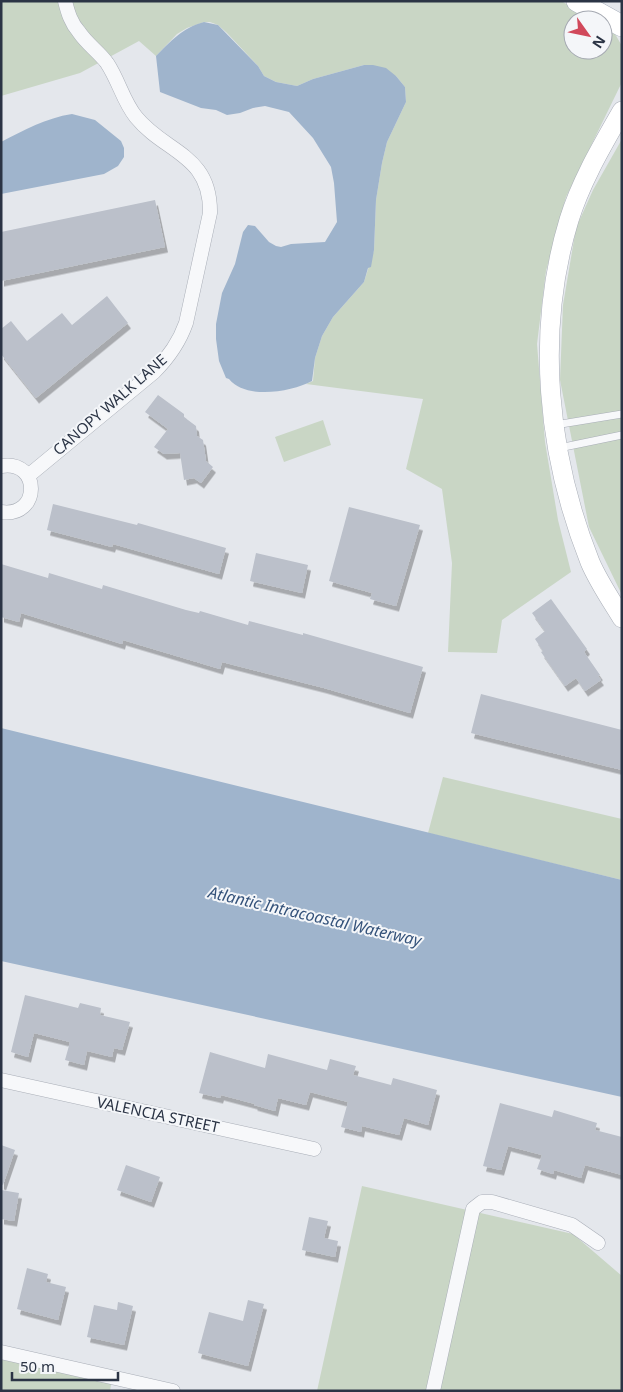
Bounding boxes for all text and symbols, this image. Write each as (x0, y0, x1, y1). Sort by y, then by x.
north arrow (563, 10, 613, 60)
text: N (588, 32, 610, 52)
street label: CANOPY WALK LANE (48, 349, 171, 459)
water label: Atlantic Intracoastal Waterway (205, 881, 425, 952)
street label: VALENCIA STREET (95, 1091, 222, 1137)
scale bar (12, 1350, 119, 1382)
text: 50 m (20, 1356, 55, 1376)

